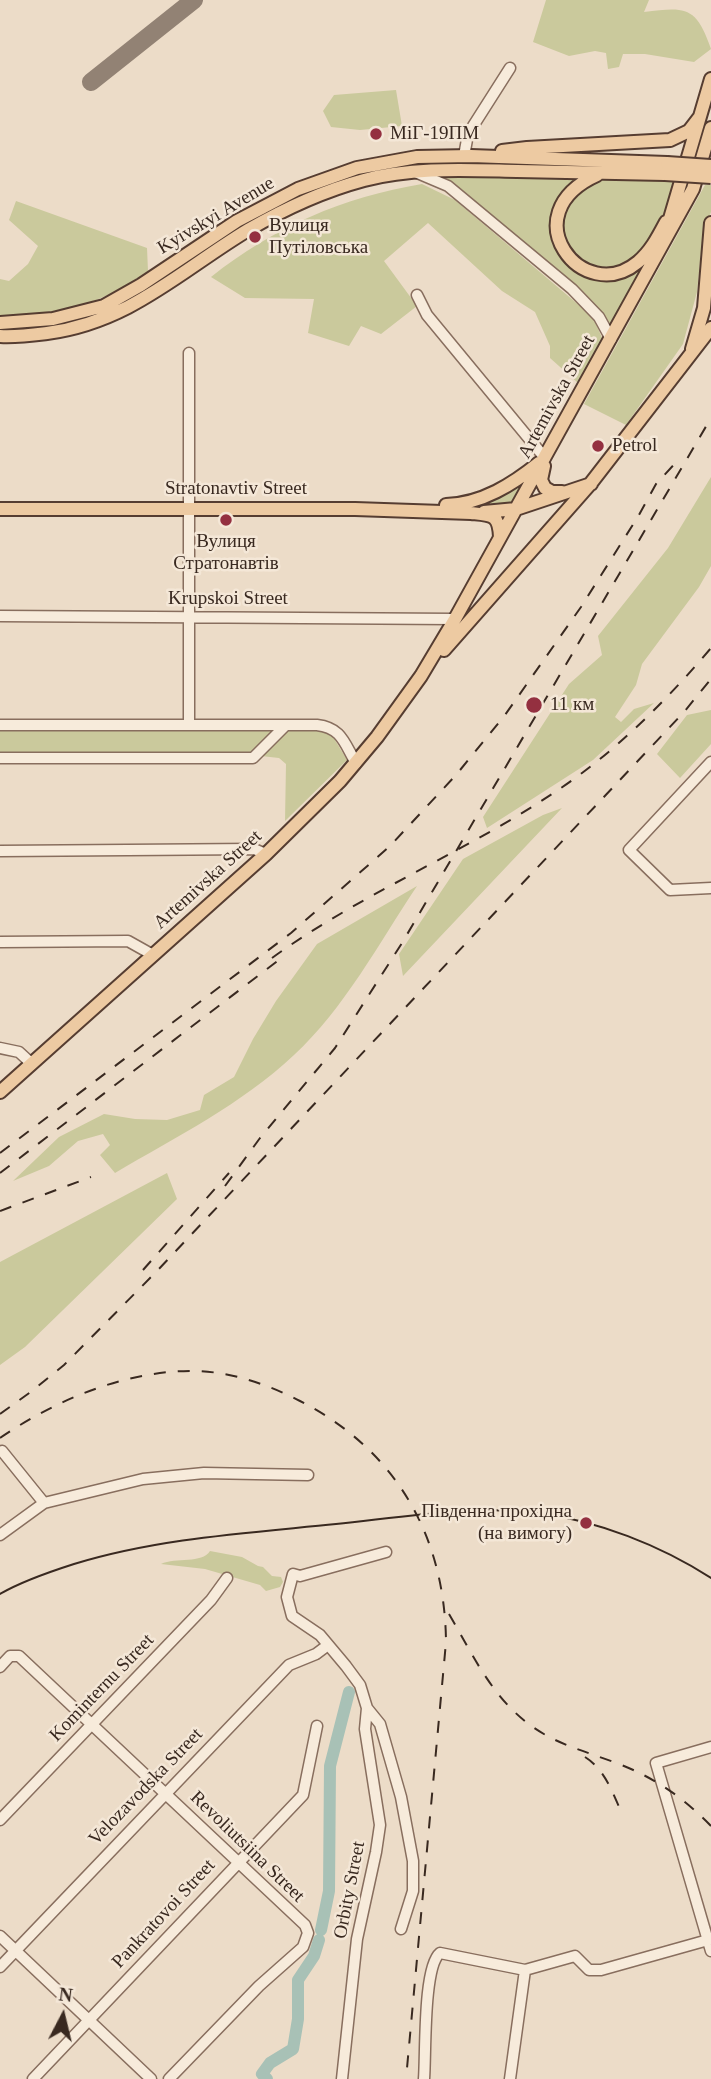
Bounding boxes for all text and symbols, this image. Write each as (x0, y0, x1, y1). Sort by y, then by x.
place label: МіГ-19ПМ (390, 123, 479, 145)
marker: МіГ-19ПМ (368, 126, 384, 142)
street label: Kyivskyi Avenue (154, 172, 278, 260)
place label: Вулиця Путіловська (269, 215, 368, 259)
marker: Вулиця Путіловська (247, 229, 263, 245)
street label: Artemivska Street (514, 331, 600, 463)
place label: Petrol (612, 435, 657, 457)
marker: Petrol (590, 438, 606, 454)
street label: Stratonavtiv Street (165, 478, 307, 500)
marker: Вулиця Стратонавтів (218, 512, 234, 528)
place label: Вулиця Стратонавтів (173, 531, 279, 575)
street label: Krupskoi Street (168, 588, 288, 610)
place label: 11 км (550, 694, 594, 716)
marker: 11 км (524, 695, 544, 715)
street label: Artemivska Street (149, 825, 267, 935)
place label: Південна прохідна (на вимогу) (421, 1501, 572, 1545)
marker: Південна прохідна (на вимогу) (578, 1515, 594, 1531)
street label: Kominternu Street (45, 1629, 159, 1747)
street label: Velozavodska Street (84, 1723, 208, 1851)
street label: Revoliutsiina Street (185, 1787, 309, 1907)
street label: Orbity Street (329, 1839, 371, 1941)
street label: Pankratovoi Street (108, 1855, 220, 1973)
north arrow (28, 1981, 98, 2051)
text: N (58, 1983, 74, 2006)

